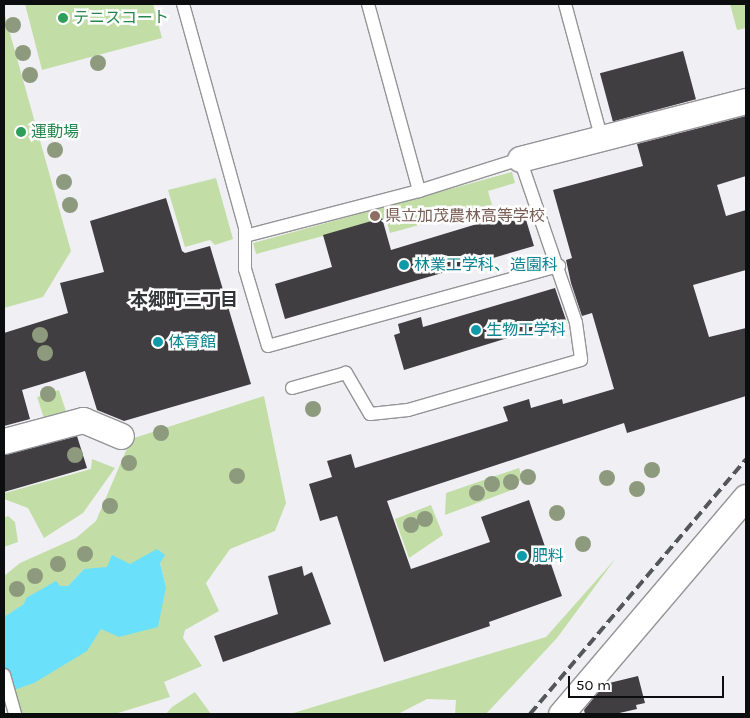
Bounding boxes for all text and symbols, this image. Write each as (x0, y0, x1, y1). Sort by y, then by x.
place label: テニスコート (73, 8, 169, 28)
marker: テニスコート (57, 12, 69, 24)
place label: 運動場 (31, 122, 79, 142)
marker: 運動場 (15, 126, 27, 138)
place label: 県立加茂農林高等学校 (385, 206, 545, 226)
marker: 県立加茂農林高等学校 (369, 210, 381, 222)
place label: 林業工学科、造園科 (414, 255, 558, 275)
marker: 林業工学科、造園科 (398, 259, 410, 271)
district label: 本郷町三丁目 (130, 289, 238, 311)
place label: 生物工学科 (486, 320, 566, 340)
marker: 生物工学科 (470, 324, 482, 336)
place label: 体育館 (168, 332, 216, 352)
marker: 体育館 (152, 336, 164, 348)
place label: 肥料 (532, 546, 564, 566)
marker: 肥料 (516, 550, 528, 562)
scale bar (570, 666, 726, 698)
text: 50 m (576, 676, 611, 694)

